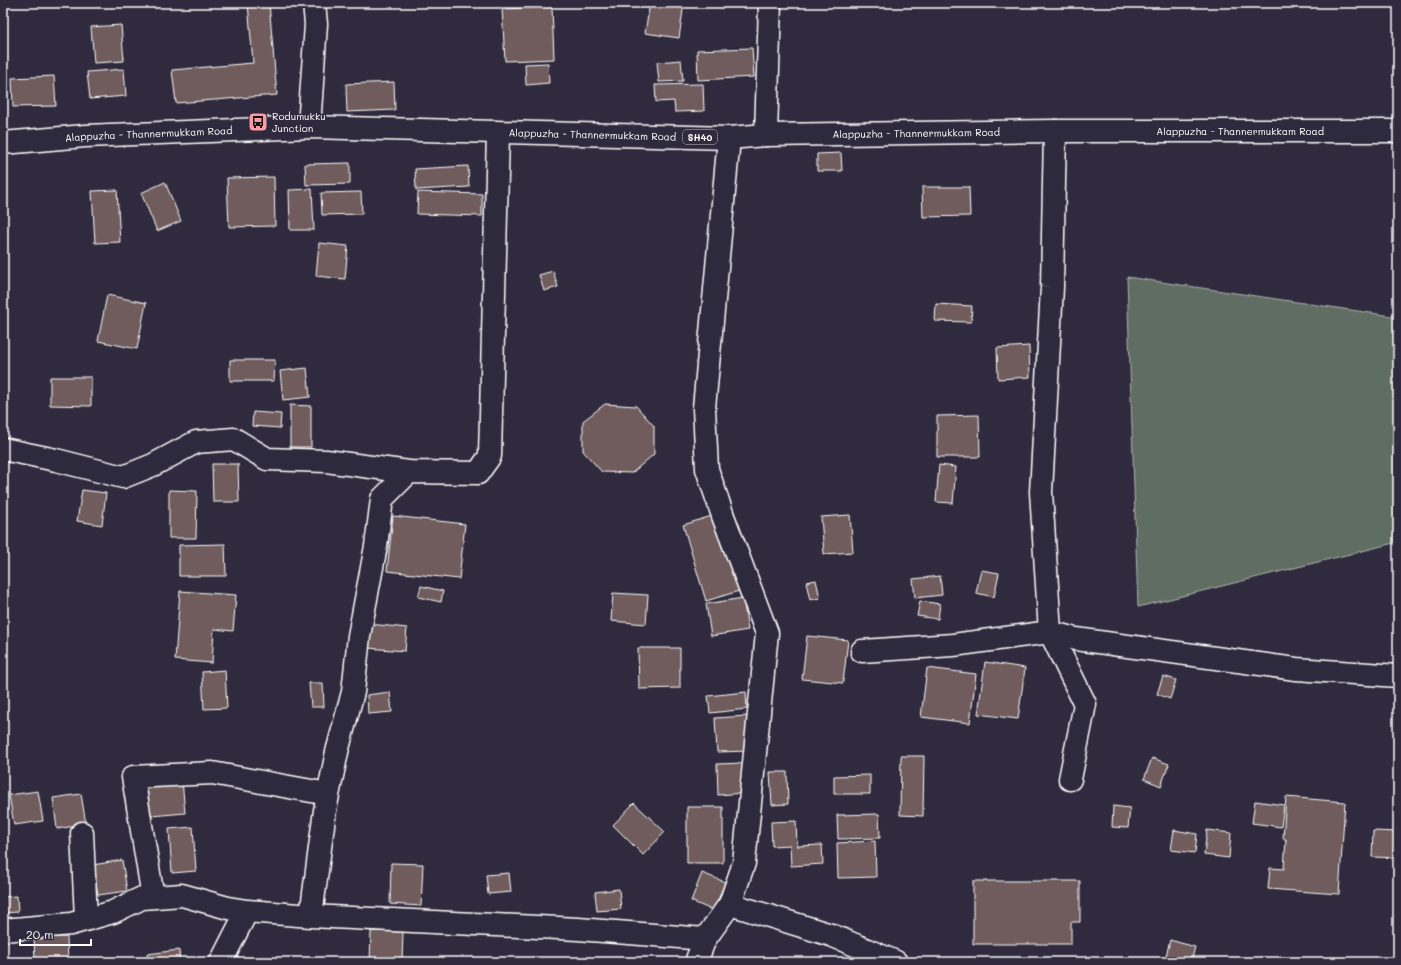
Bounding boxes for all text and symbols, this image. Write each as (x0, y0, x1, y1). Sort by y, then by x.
place label: Rodumukku Junction (272, 109, 326, 135)
bus stop icon: Rodumukku Junction (247, 111, 269, 133)
street label: Alappuzha - Thannermukkam Road (64, 123, 233, 145)
street label: Alappuzha - Thannermukkam Road (1156, 124, 1324, 138)
street label: Alappuzha - Thannermukkam Road (508, 125, 676, 144)
street label: Alappuzha - Thannermukkam Road (832, 125, 1000, 141)
road number: SH40 (683, 130, 717, 144)
scale bar (20, 921, 91, 947)
text: 20 m (26, 926, 54, 942)

